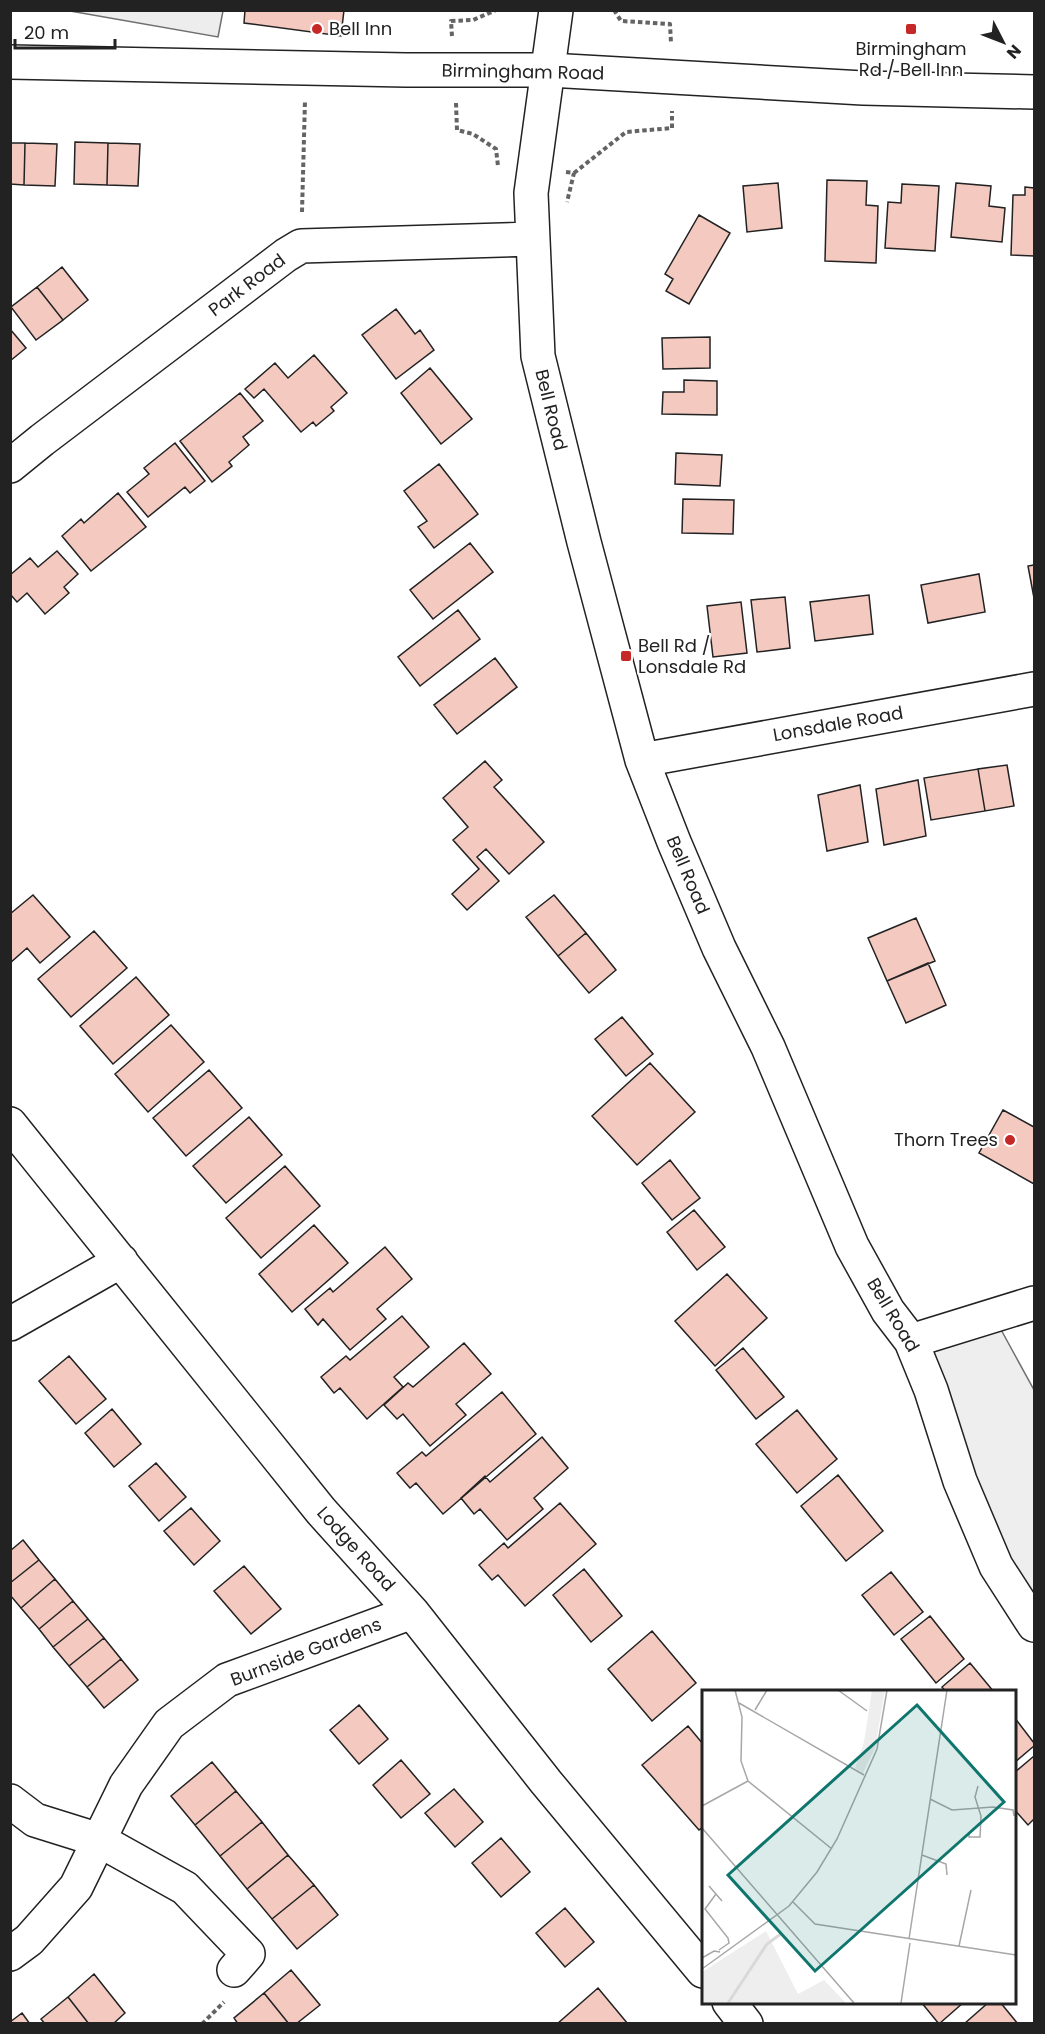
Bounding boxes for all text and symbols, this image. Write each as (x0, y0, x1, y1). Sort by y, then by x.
scale bar (15, 12, 116, 50)
north arrow (973, 12, 1033, 72)
place label: Bell Inn (329, 16, 392, 41)
text: 20 m (24, 20, 69, 45)
marker: Bell Inn (310, 22, 324, 36)
marker: Birmingham Rd / Bell Inn (904, 22, 918, 36)
place label: Birmingham Rd / Bell Inn (855, 36, 967, 82)
text: N (1001, 40, 1026, 64)
street label: Birmingham Road (441, 58, 605, 85)
street label: Park Road (203, 247, 290, 322)
street label: Bell Road (529, 367, 574, 453)
place label: Bell Rd / Lonsdale Rd (638, 633, 746, 679)
marker: Bell Rd / Lonsdale Rd (619, 649, 633, 663)
street label: Lonsdale Road (771, 700, 905, 747)
street label: Bell Road (661, 832, 716, 918)
place label: Thorn Trees (894, 1127, 998, 1152)
marker: Thorn Trees (1003, 1133, 1017, 1147)
street label: Bell Road (861, 1273, 925, 1357)
street label: Lodge Road (311, 1501, 401, 1597)
street label: Burnside Gardens (227, 1611, 385, 1692)
inset map (702, 1690, 1015, 2004)

